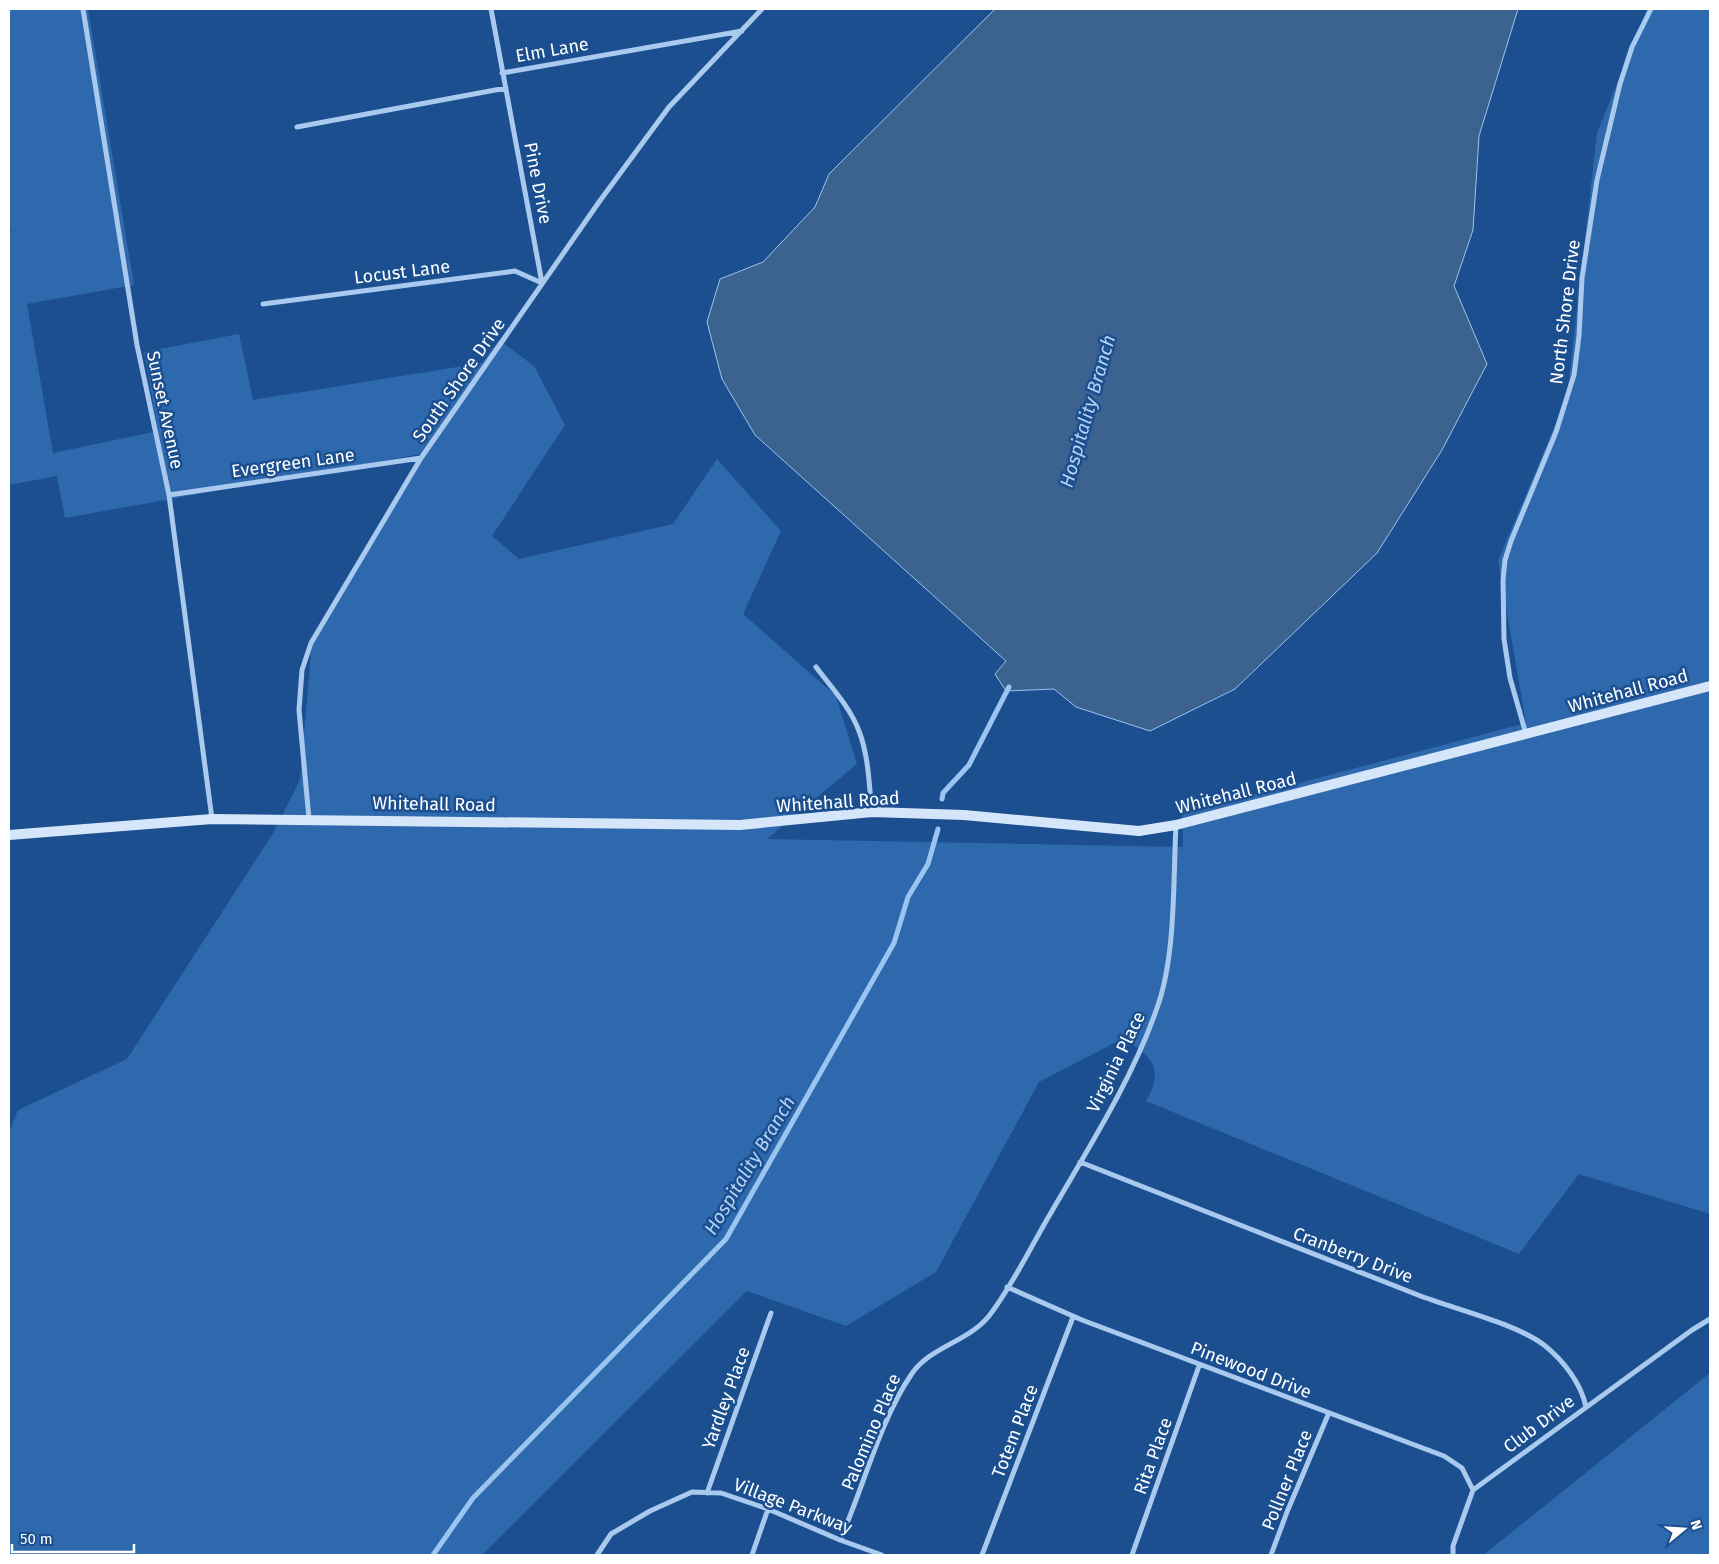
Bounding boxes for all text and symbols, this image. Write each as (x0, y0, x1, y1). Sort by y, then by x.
street label: Elm Lane (514, 33, 590, 67)
street label: Pine Drive (519, 140, 557, 226)
street label: North Shore Drive (1545, 238, 1585, 386)
street label: Locust Lane (353, 255, 451, 289)
street label: South Shore Drive (408, 314, 510, 446)
water label: Hospitality Branch (1055, 332, 1120, 490)
street label: Sunset Avenue (142, 349, 188, 471)
street label: Evergreen Lane (230, 443, 356, 483)
street label: Whitehall Road (1565, 664, 1691, 718)
street label: Whitehall Road (1173, 767, 1299, 819)
street label: Whitehall Road (776, 787, 900, 817)
street label: Whitehall Road (372, 792, 496, 816)
street label: Virginia Place (1082, 1008, 1150, 1116)
water label: Hospitality Branch (699, 1092, 800, 1239)
street label: Cranberry Drive (1290, 1222, 1416, 1288)
street label: Pinewood Drive (1188, 1337, 1314, 1403)
street label: Yardley Place (697, 1344, 755, 1452)
street label: Palomino Place (837, 1370, 905, 1494)
street label: Totem Place (987, 1381, 1043, 1481)
street label: Club Drive (1499, 1390, 1579, 1458)
street label: Rita Place (1129, 1415, 1177, 1497)
street label: Pollner Place (1257, 1427, 1317, 1533)
street label: Village Parkway (731, 1473, 856, 1539)
north arrow (1659, 1504, 1709, 1554)
text: N (1686, 1518, 1705, 1532)
scale bar (12, 1522, 135, 1554)
text: 50 m (20, 1530, 53, 1548)

